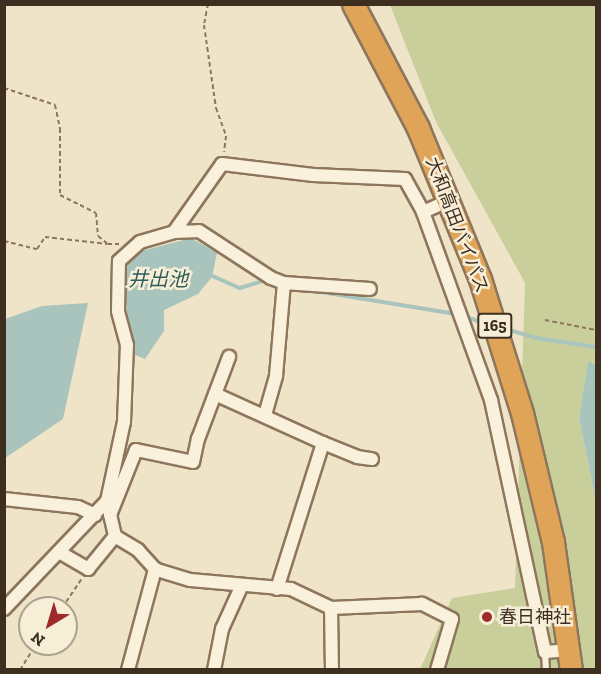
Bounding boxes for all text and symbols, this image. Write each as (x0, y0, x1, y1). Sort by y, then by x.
street label: 大和高田バイパス (421, 154, 493, 296)
water label: 井出池 (128, 267, 188, 291)
road number: 165 (477, 313, 513, 339)
north arrow (18, 596, 78, 656)
place label: 春日神社 (499, 606, 571, 628)
marker: 春日神社 (480, 610, 494, 624)
text: N (27, 628, 48, 650)

